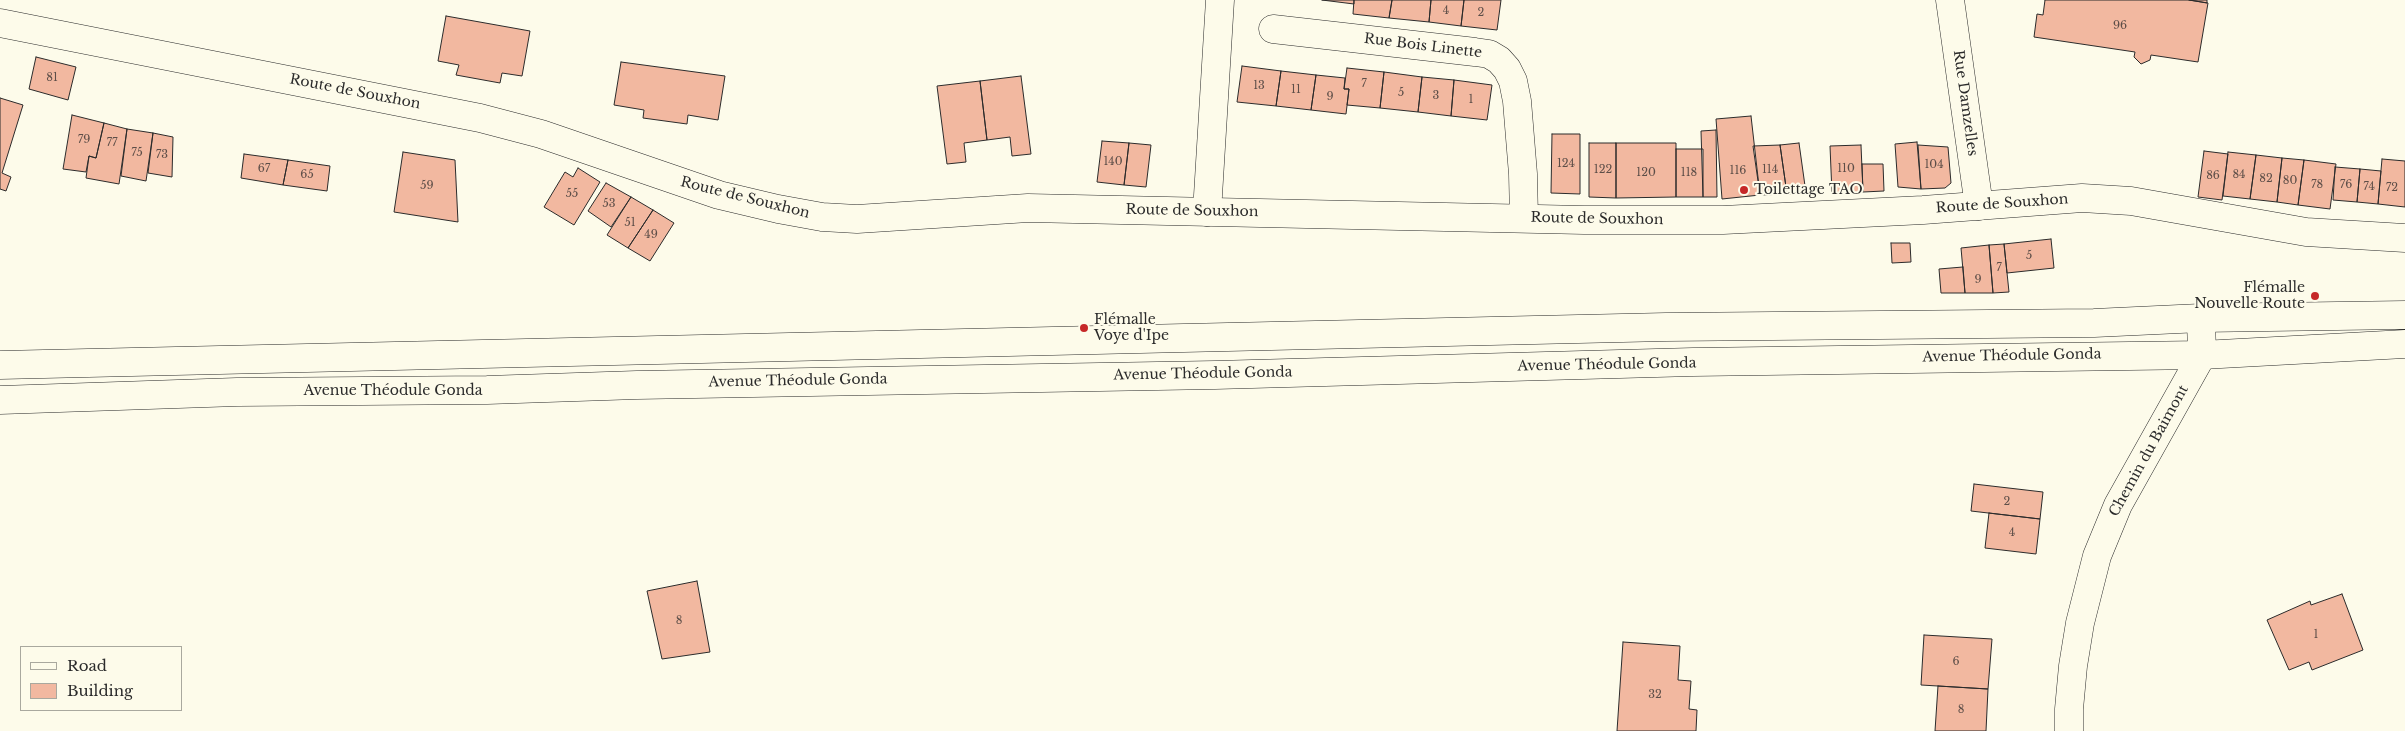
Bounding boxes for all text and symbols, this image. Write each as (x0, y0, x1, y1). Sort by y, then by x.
house number: 4 (1443, 4, 1449, 18)
house number: 2 (1478, 6, 1484, 20)
house number: 96 (2113, 19, 2127, 33)
street label: Rue Bois Linette (1363, 30, 1483, 62)
street label: Rue Damzelles (1949, 49, 1981, 157)
house number: 81 (46, 71, 58, 85)
street label: Route de Souxhon (288, 71, 422, 113)
house number: 7 (1361, 77, 1367, 91)
house number: 13 (1253, 79, 1265, 93)
house number: 11 (1291, 83, 1301, 97)
house number: 5 (1398, 86, 1404, 100)
house number: 3 (1433, 89, 1439, 103)
house number: 9 (1326, 90, 1334, 104)
house number: 1 (1469, 93, 1473, 107)
house number: 79 (78, 133, 90, 147)
house number: 77 (106, 136, 118, 150)
house number: 75 (131, 146, 143, 160)
house number: 73 (156, 148, 168, 162)
house number: 140 (1103, 155, 1123, 169)
house number: 124 (1557, 157, 1575, 171)
house number: 104 (1924, 158, 1944, 172)
house number: 67 (258, 162, 270, 176)
house number: 110 (1837, 162, 1855, 176)
house number: 122 (1594, 163, 1612, 177)
house number: 114 (1762, 163, 1778, 177)
house number: 116 (1730, 164, 1746, 178)
house number: 120 (1636, 166, 1656, 180)
house number: 118 (1681, 166, 1697, 180)
house number: 65 (300, 168, 314, 182)
house number: 84 (2232, 168, 2246, 182)
house number: 86 (2206, 169, 2220, 183)
house number: 82 (2259, 172, 2273, 186)
street label: Route de Souxhon (679, 174, 811, 222)
house number: 80 (2283, 174, 2297, 188)
house number: 78 (2311, 178, 2323, 192)
house number: 76 (2340, 178, 2352, 192)
house number: 59 (420, 179, 434, 193)
house number: 74 (2363, 180, 2375, 194)
house number: 72 (2386, 181, 2398, 195)
place label: Toilettage TAO (1754, 182, 1863, 198)
marker: Toilettage TAO (1738, 184, 1750, 196)
house number: 55 (566, 187, 578, 201)
street label: Route de Souxhon (1935, 191, 2069, 217)
house number: 53 (602, 197, 616, 211)
street label: Route de Souxhon (1125, 201, 1259, 221)
street label: Route de Souxhon (1530, 209, 1664, 229)
house number: 51 (624, 216, 636, 230)
house number: 49 (644, 228, 658, 242)
house number: 5 (2026, 249, 2032, 263)
house number: 7 (1996, 261, 2002, 275)
house number: 9 (1974, 273, 1982, 287)
place label: Flémalle Nouvelle Route (2194, 280, 2305, 312)
marker: Flémalle Nouvelle Route (2309, 290, 2321, 302)
place label: Flémalle Voye d'Ipe (1094, 312, 1169, 344)
marker: Flémalle Voye d'Ipe (1078, 322, 1090, 334)
street label: Avenue Théodule Gonda (1922, 346, 2102, 366)
street label: Avenue Théodule Gonda (1517, 355, 1697, 375)
street label: Avenue Théodule Gonda (1113, 364, 1293, 384)
street label: Avenue Théodule Gonda (708, 371, 888, 391)
street label: Chemin du Baimont (2106, 382, 2192, 520)
street label: Avenue Théodule Gonda (304, 383, 482, 399)
house number: 2 (2004, 495, 2010, 509)
house number: 4 (2009, 526, 2015, 540)
house number: 8 (676, 614, 682, 628)
house number: 1 (2314, 628, 2318, 642)
legend (20, 646, 182, 711)
house number: 6 (1952, 655, 1960, 669)
text: Road (67, 656, 107, 675)
text: Building (67, 681, 133, 700)
house number: 32 (1648, 688, 1662, 702)
house number: 8 (1958, 703, 1964, 717)

